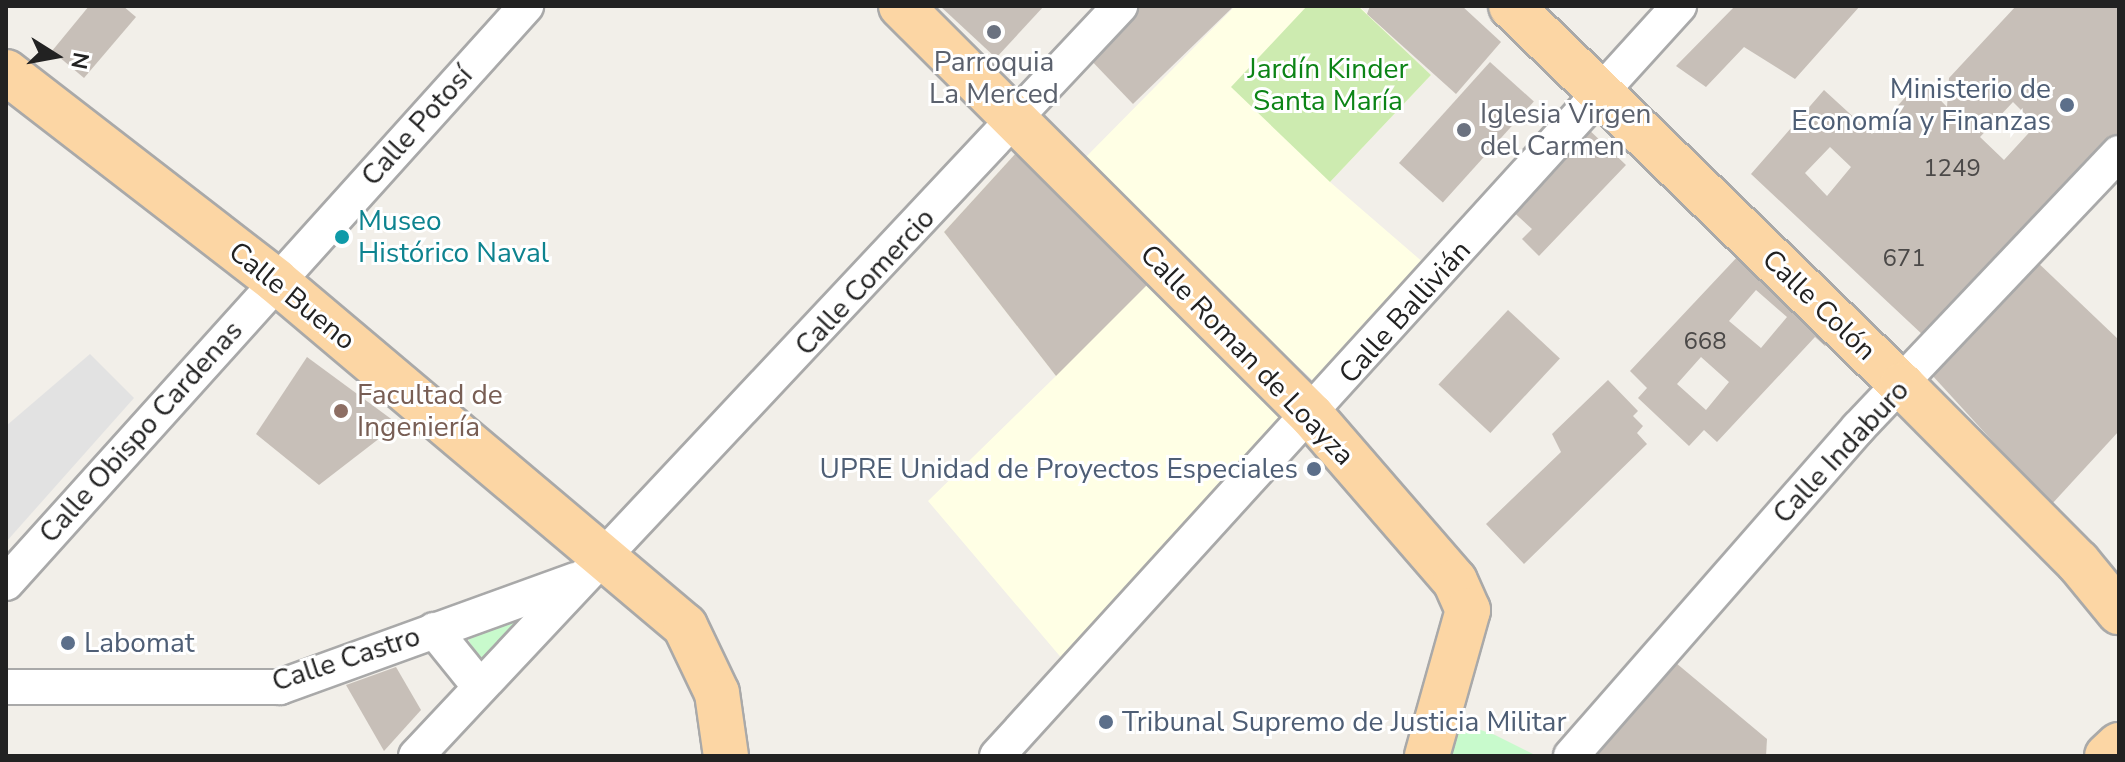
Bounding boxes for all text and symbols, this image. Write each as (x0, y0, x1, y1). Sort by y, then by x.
north arrow (16, 16, 96, 96)
marker: Parroquia La Merced (985, 23, 1003, 41)
place label: Parroquia La Merced (929, 45, 1059, 111)
text: N (63, 50, 96, 72)
park label: Jardín Kinder Santa María (1248, 52, 1408, 118)
street label: Calle Potosí (355, 59, 479, 193)
place label: Ministerio de Economía y Finanzas (1791, 72, 2051, 138)
marker: Ministerio de Economía y Finanzas (2058, 96, 2076, 114)
place label: Iglesia Virgen del Carmen (1480, 97, 1651, 163)
marker: Iglesia Virgen del Carmen (1455, 121, 1473, 139)
house number: 1249 (1923, 155, 1981, 183)
street label: Calle Comercio (788, 201, 942, 363)
place label: Museo Histórico Naval (358, 204, 549, 270)
marker: Museo Histórico Naval (333, 228, 351, 246)
street label: Calle Ballivián (1332, 234, 1478, 390)
street label: Calle Bueno (222, 235, 362, 357)
street label: Calle Roman de Loayza (1133, 238, 1361, 472)
street label: Calle Colón (1755, 243, 1883, 367)
house number: 671 (1882, 245, 1926, 273)
street label: Calle Obispo Cardenas (32, 314, 250, 550)
house number: 668 (1683, 328, 1727, 356)
street label: Calle Indaburo (1766, 373, 1916, 531)
place label: Facultad de Ingeniería (357, 378, 503, 444)
marker: Facultad de Ingeniería (332, 402, 350, 420)
place label: UPRE Unidad de Proyectos Especiales (820, 452, 1298, 486)
marker: UPRE Unidad de Proyectos Especiales (1305, 460, 1323, 478)
street label: Calle Castro (268, 619, 424, 699)
place label: Labomat (84, 626, 195, 660)
marker: Labomat (59, 634, 77, 652)
place label: Tribunal Supremo de Justicia Militar (1122, 705, 1566, 739)
marker: Tribunal Supremo de Justicia Militar (1097, 713, 1115, 731)

